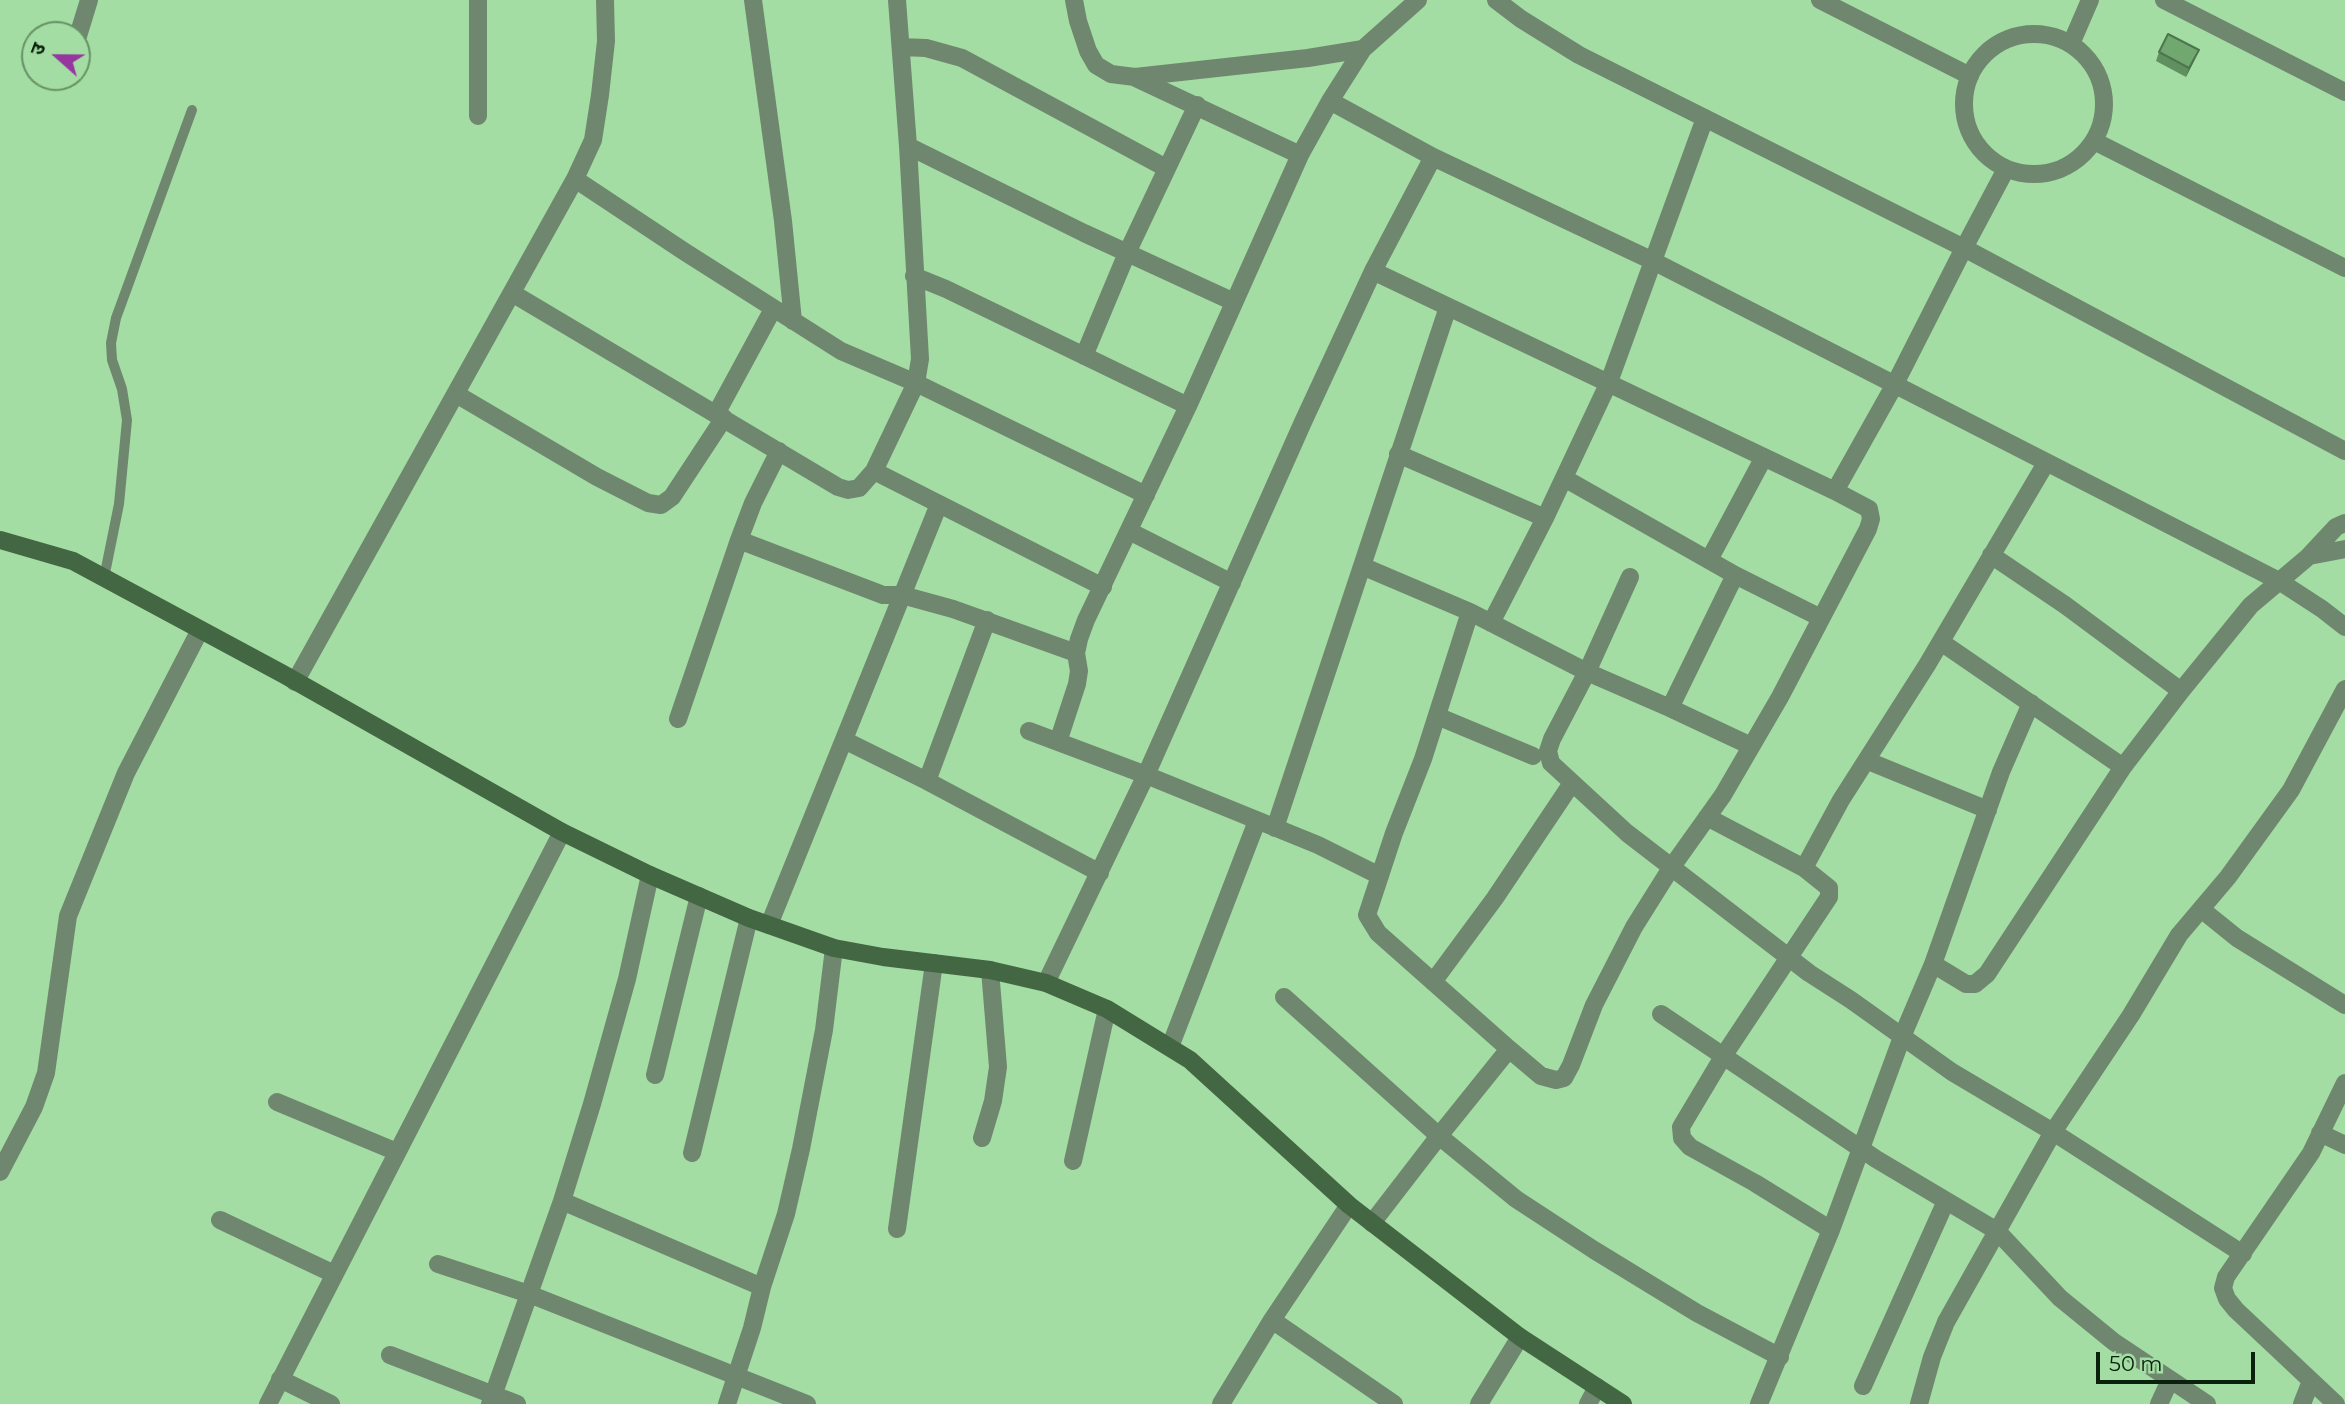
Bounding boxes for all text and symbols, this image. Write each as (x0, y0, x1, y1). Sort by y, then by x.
north arrow (21, 21, 91, 91)
text: उ (25, 40, 51, 58)
scale bar (2100, 1338, 2259, 1382)
text: 50 m (2109, 1351, 2163, 1376)

